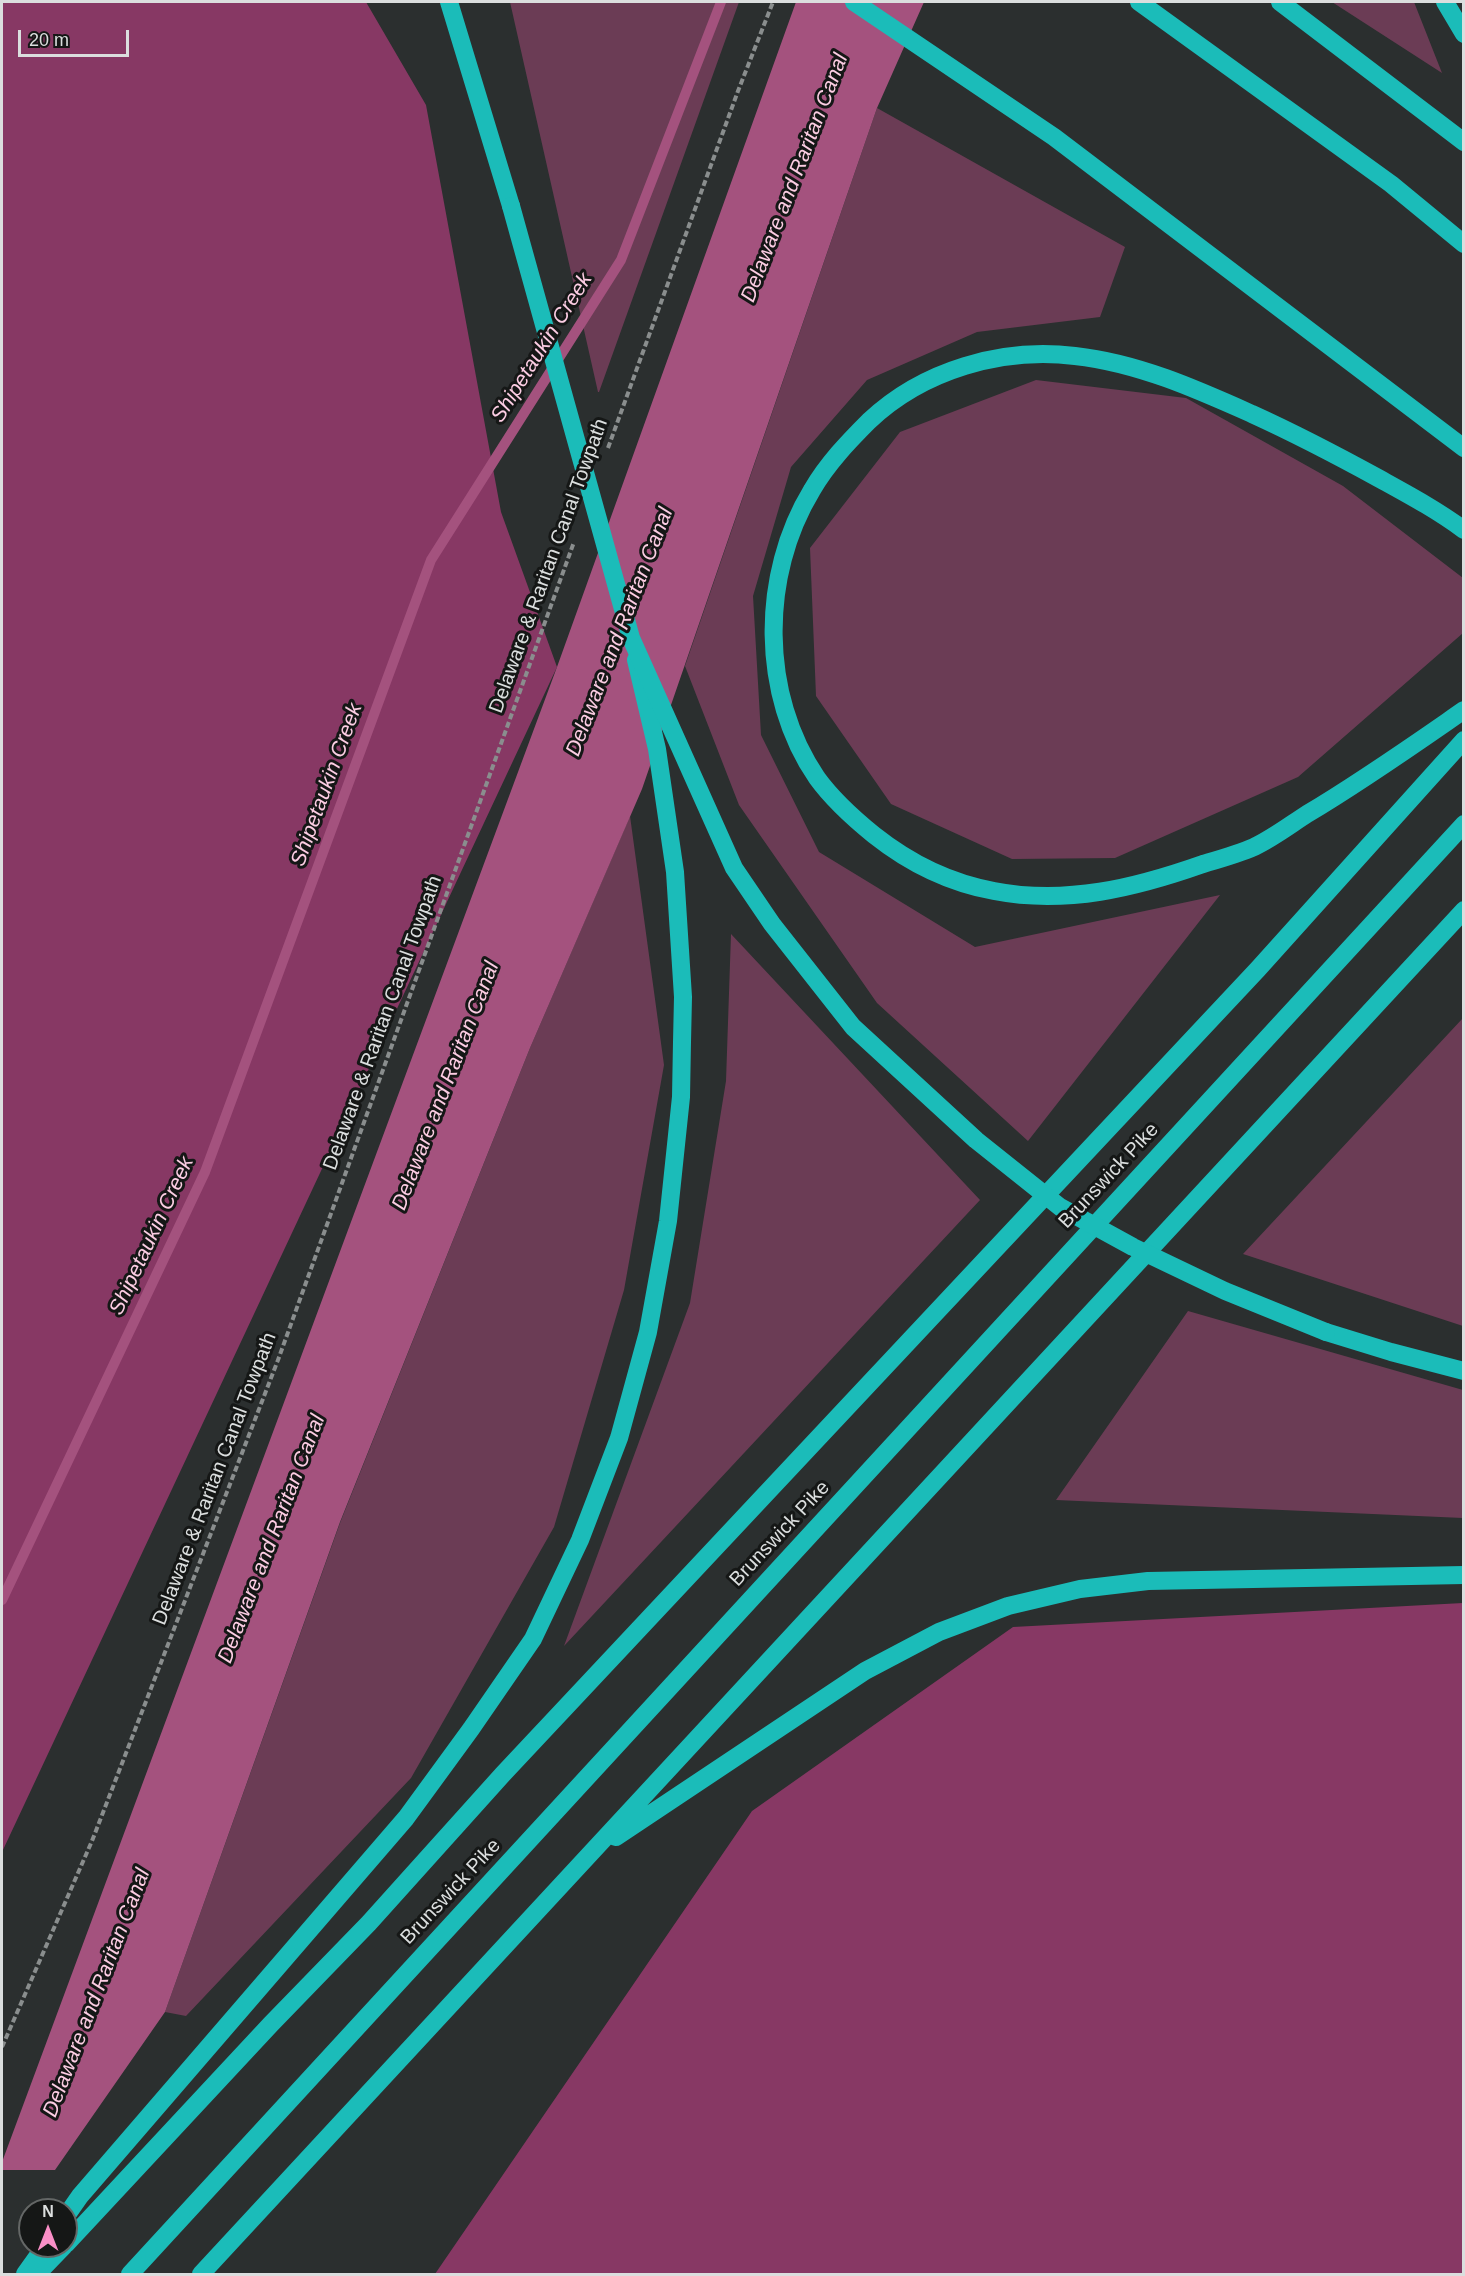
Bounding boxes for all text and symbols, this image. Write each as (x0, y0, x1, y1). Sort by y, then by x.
scale bar (21, 18, 132, 56)
text: 20 m (29, 30, 69, 50)
water label: Delaware and Raritan Canal (736, 50, 854, 306)
water label: Shipetaukin Creek (486, 269, 598, 427)
street label: Delaware & Raritan Canal Towpath (484, 416, 614, 716)
water label: Delaware and Raritan Canal (561, 504, 679, 760)
water label: Shipetaukin Creek (286, 700, 368, 870)
street label: Delaware & Raritan Canal Towpath (318, 873, 448, 1173)
water label: Delaware and Raritan Canal (387, 958, 505, 1214)
street label: Brunswick Pike (1054, 1118, 1164, 1234)
water label: Shipetaukin Creek (104, 1153, 200, 1319)
street label: Delaware & Raritan Canal Towpath (148, 1329, 282, 1629)
water label: Delaware and Raritan Canal (213, 1411, 331, 1667)
street label: Brunswick Pike (725, 1476, 835, 1592)
street label: Brunswick Pike (396, 1834, 506, 1950)
water label: Delaware and Raritan Canal (38, 1865, 156, 2121)
north arrow (18, 2198, 78, 2258)
text: N (42, 2203, 54, 2220)

